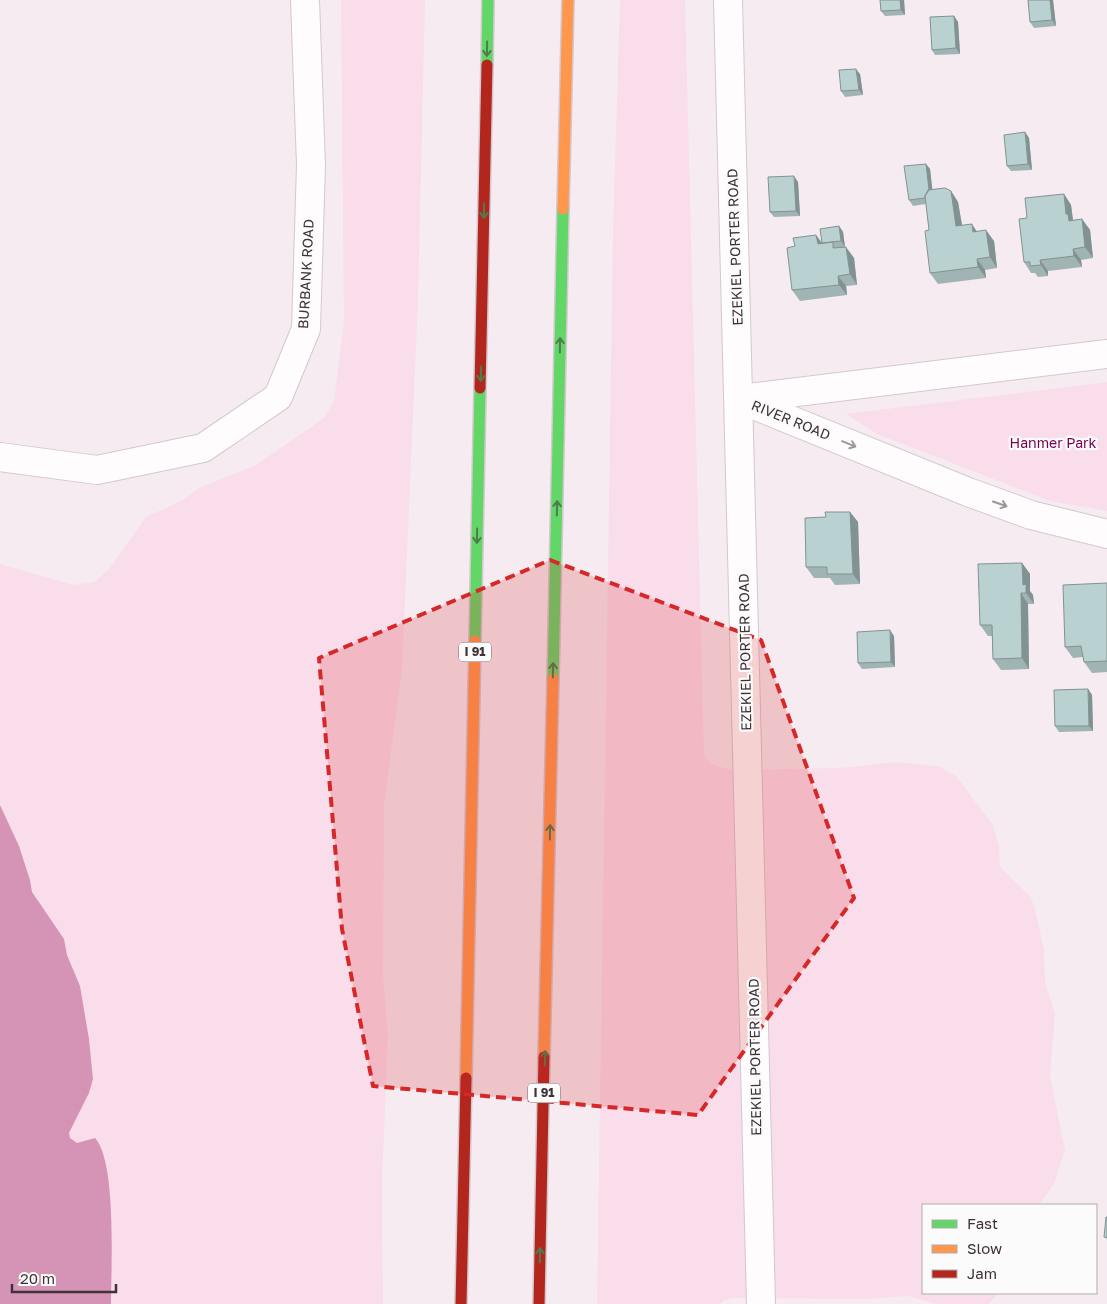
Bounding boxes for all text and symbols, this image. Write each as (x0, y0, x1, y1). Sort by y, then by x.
one-way arrow (483, 40, 492, 56)
street label: EZEKIEL PORTER ROAD (723, 168, 746, 326)
one-way arrow (479, 202, 489, 219)
street label: BURBANK ROAD (294, 219, 317, 329)
one-way arrow (555, 337, 565, 354)
one-way arrow (476, 365, 485, 381)
street label: RIVER ROAD (749, 396, 833, 443)
park label: Hanmer Park (1010, 434, 1097, 451)
one-way arrow (841, 440, 856, 449)
one-way arrow (552, 500, 561, 516)
one-way arrow (992, 500, 1007, 509)
one-way arrow (472, 528, 482, 544)
street label: EZEKIEL PORTER ROAD (735, 573, 754, 731)
road number: I 91 (459, 642, 491, 662)
one-way arrow (548, 662, 558, 678)
one-way arrow (545, 825, 554, 841)
street label: EZEKIEL PORTER ROAD (745, 978, 764, 1136)
one-way arrow (540, 1050, 549, 1066)
road number: I 91 (528, 1084, 560, 1102)
legend (922, 1204, 1097, 1294)
text: Fast (967, 1214, 998, 1232)
text: Slow (967, 1239, 1002, 1257)
one-way arrow (536, 1248, 545, 1264)
scale bar (12, 1262, 116, 1294)
text: Jam (967, 1264, 997, 1282)
text: 20 m (20, 1269, 55, 1287)

